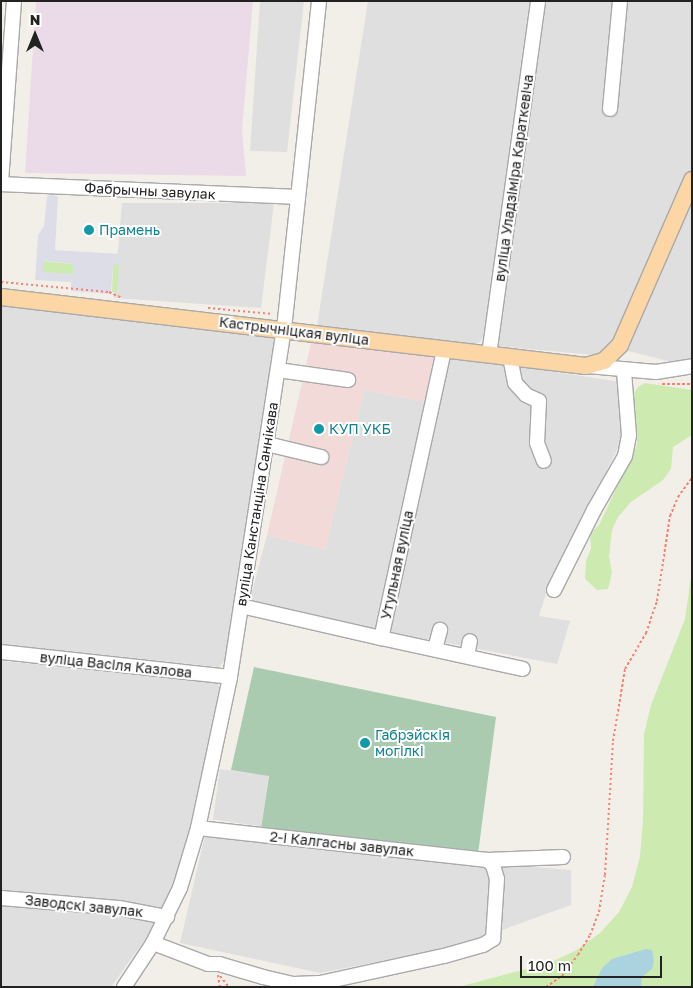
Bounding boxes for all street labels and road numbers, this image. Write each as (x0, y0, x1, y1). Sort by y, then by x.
street label: вуліца Уладзіміра Караткевіча (491, 73, 537, 283)
street label: Фабрычны завулак (84, 179, 216, 203)
street label: Кастрычніцкая вуліца (218, 313, 370, 349)
street label: вуліца Канстанціна Саннікава (233, 401, 281, 607)
street label: Утульная вуліца (377, 509, 417, 621)
street label: вуліца Васіля Казлова (39, 649, 193, 681)
street label: 2-і Калгасны завулак (269, 828, 415, 860)
street label: Заводскі завулак (24, 891, 144, 921)

